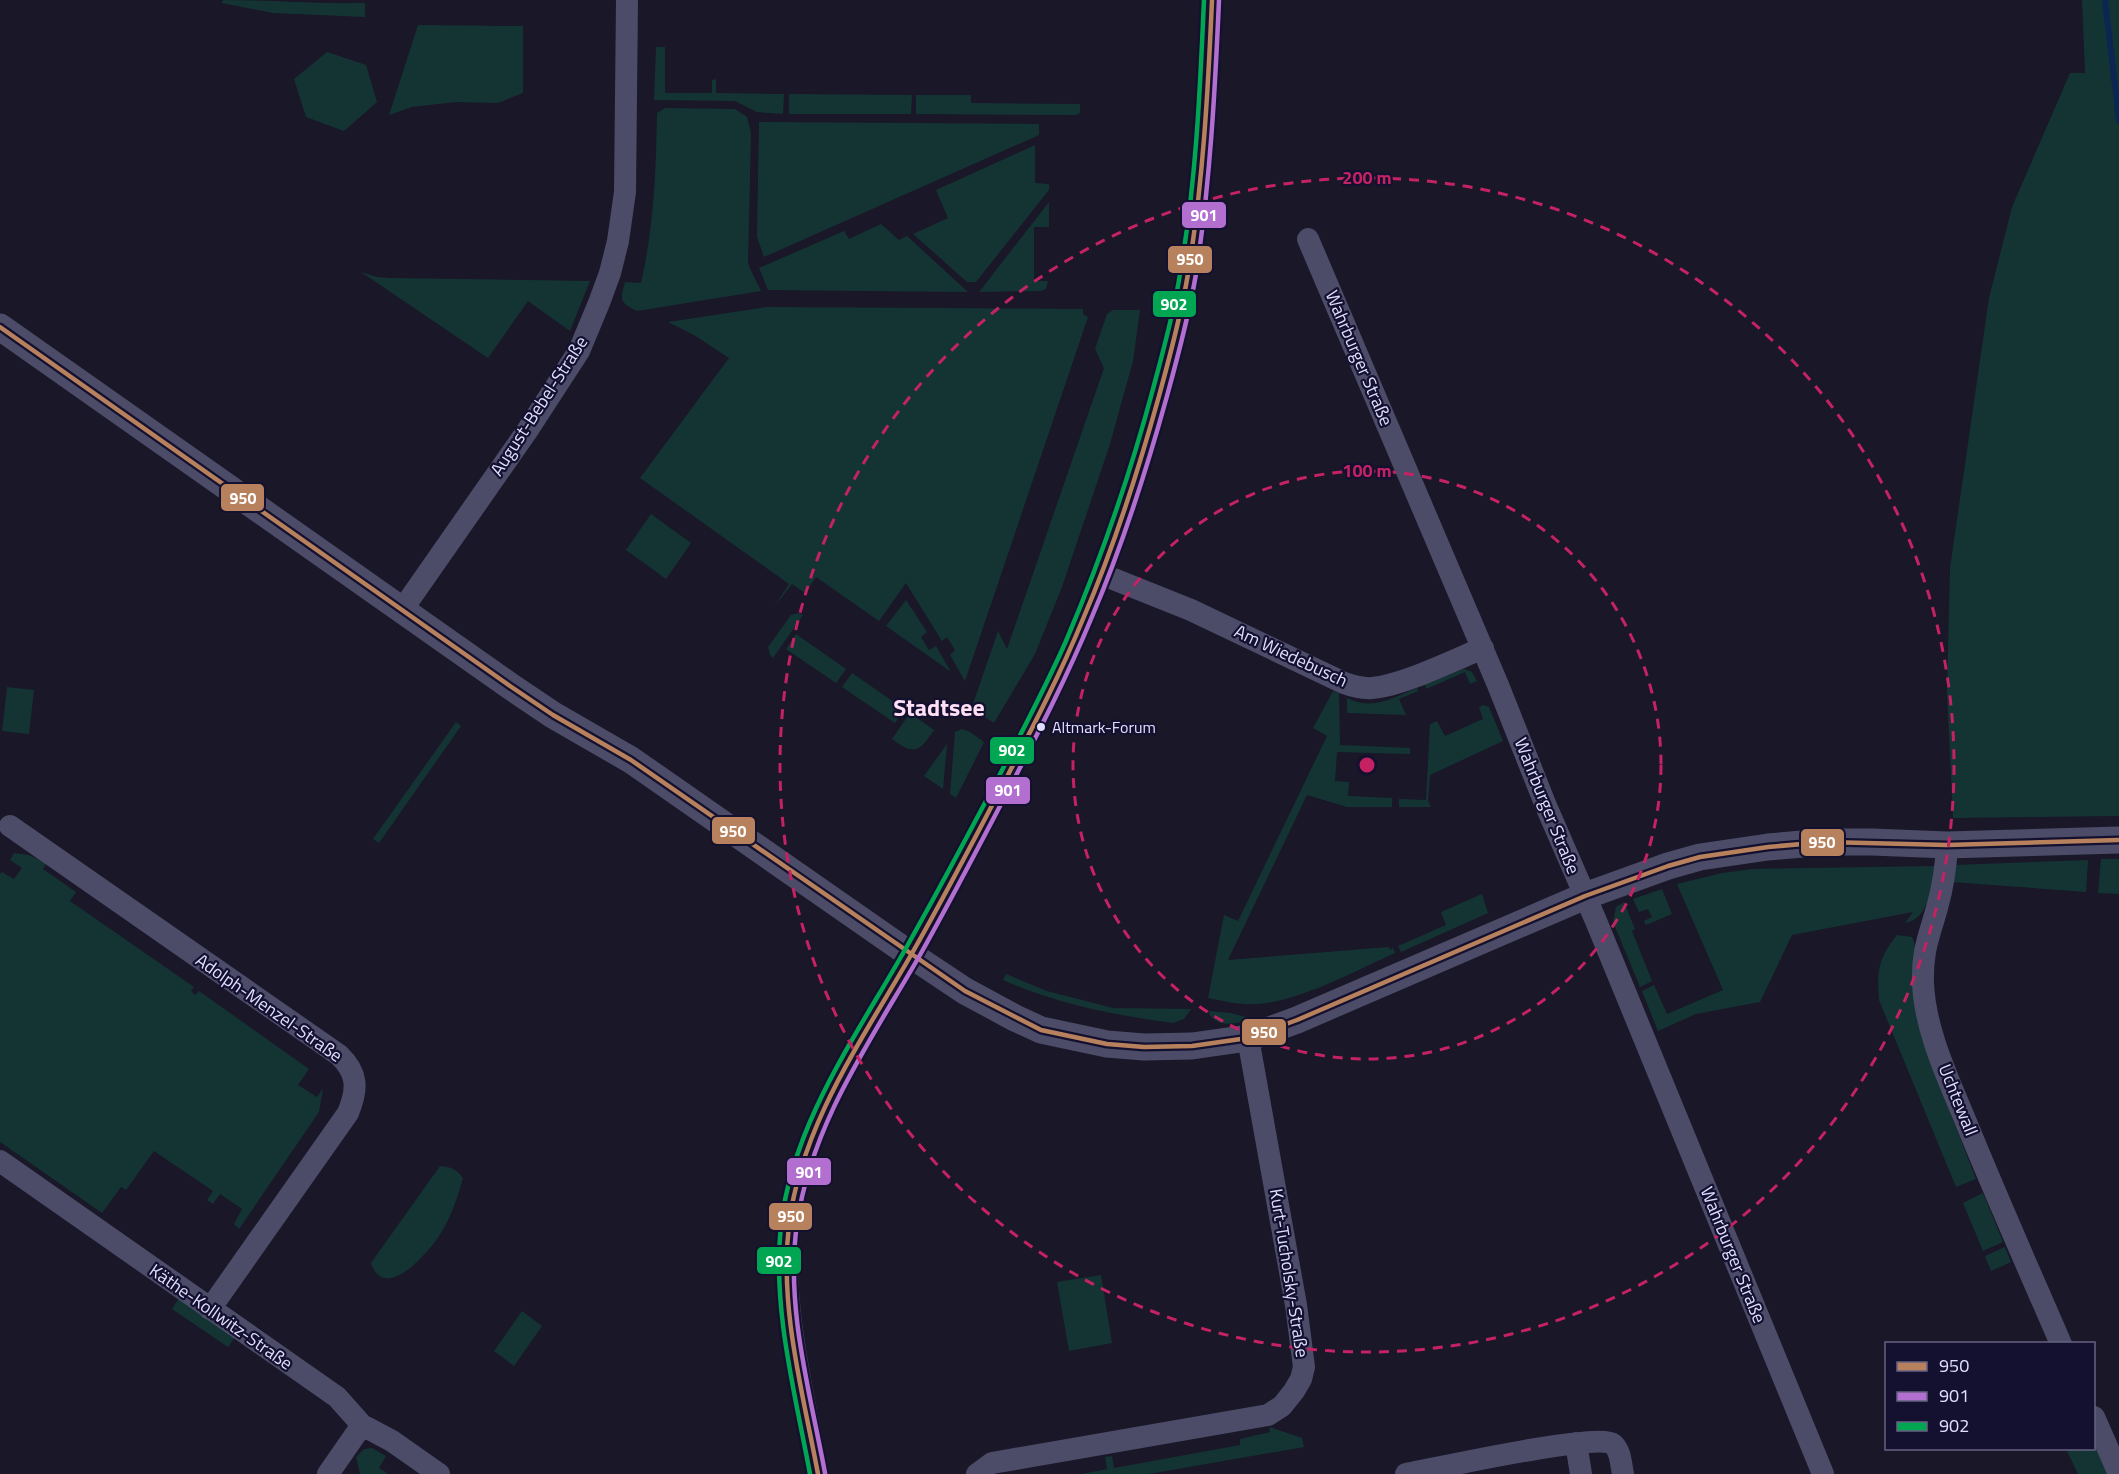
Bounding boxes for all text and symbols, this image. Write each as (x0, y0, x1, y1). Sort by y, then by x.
text: 200 m (1342, 164, 1392, 191)
line badge: 901 (1181, 201, 1227, 229)
text: 901 (1191, 203, 1217, 227)
line badge: 950 (1167, 245, 1213, 274)
text: 950 (1177, 247, 1203, 271)
street label: Wahrburger Straße (1319, 286, 1400, 430)
line badge: 902 (1152, 290, 1197, 318)
text: 902 (1161, 292, 1187, 316)
street label: August-Bebel-Straße (483, 330, 594, 481)
text: 100 m (1342, 457, 1392, 484)
line badge: 950 (220, 483, 265, 512)
text: 950 (230, 486, 256, 510)
street label: Am Wiedebusch (1230, 617, 1352, 694)
district label: Stadtsee (893, 689, 985, 725)
place label: Altmark-Forum (1052, 715, 1156, 739)
marker: Altmark-Forum (1035, 721, 1047, 733)
street label: Wahrburger Straße (1508, 734, 1587, 878)
line badge: 902 (989, 736, 1035, 765)
text: 902 (999, 738, 1025, 762)
centre of rings (1357, 755, 1377, 775)
line badge: 901 (985, 776, 1031, 805)
text: 901 (995, 778, 1021, 802)
line badge: 950 (711, 816, 756, 845)
text: 950 (720, 819, 746, 843)
line badge: 950 (1800, 828, 1845, 857)
text: 950 (1809, 830, 1835, 854)
street label: Adolph-Menzel-Straße (190, 947, 348, 1069)
line badge: 950 (1241, 1018, 1287, 1046)
text: 950 (1251, 1020, 1277, 1044)
street label: Uchtewall (1932, 1060, 1985, 1140)
line badge: 901 (786, 1157, 832, 1186)
text: 901 (796, 1160, 822, 1184)
street label: Wahrburger Straße (1694, 1183, 1773, 1327)
street label: Kurt-Tucholsky-Straße (1263, 1187, 1316, 1359)
line badge: 950 (768, 1202, 813, 1231)
text: 950 (778, 1204, 804, 1228)
line badge: 902 (756, 1246, 802, 1275)
text: 902 (766, 1249, 792, 1273)
street label: Käthe-Kollwitz-Straße (144, 1257, 298, 1376)
legend (1885, 1342, 2095, 1450)
text: 950 (1939, 1352, 1969, 1379)
text: 901 (1939, 1382, 1969, 1409)
text: 902 (1939, 1412, 1969, 1439)

